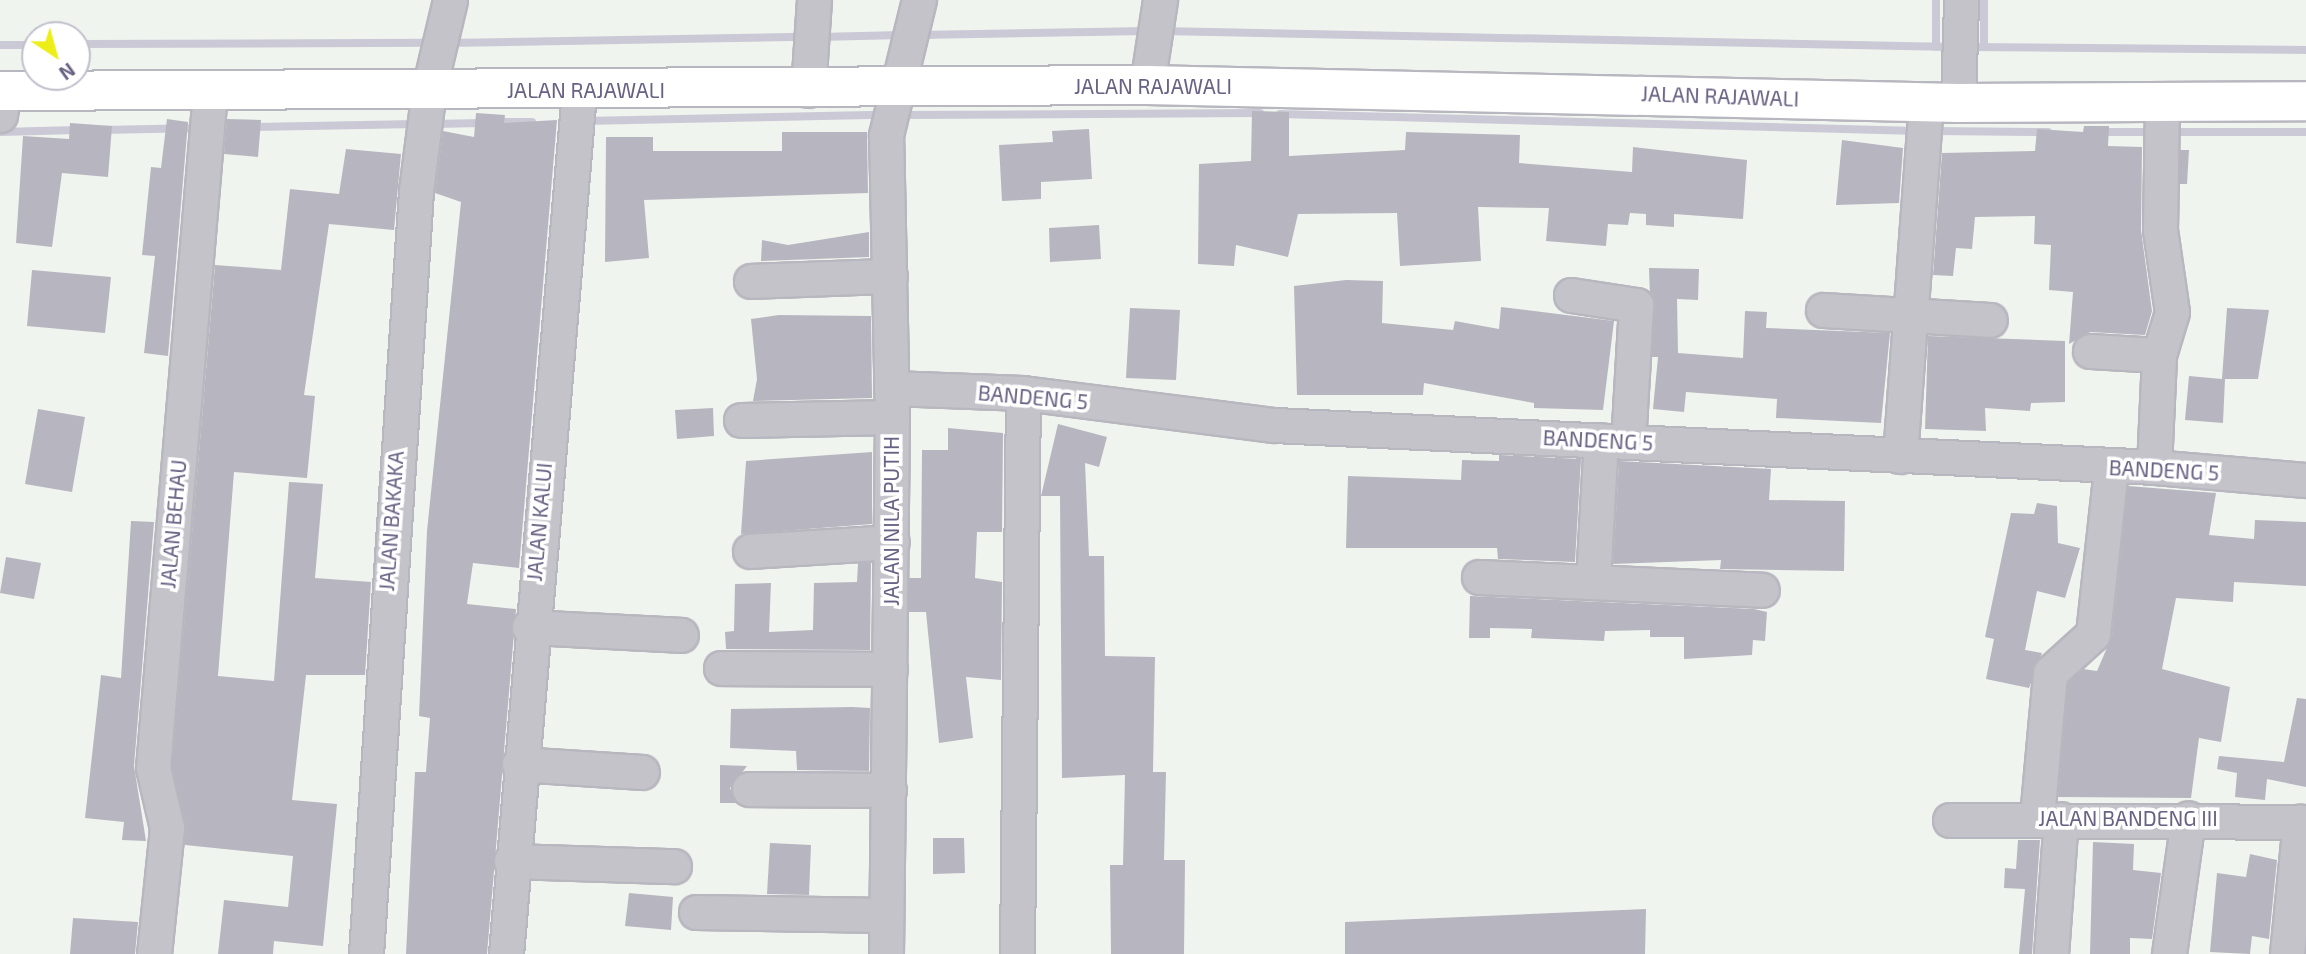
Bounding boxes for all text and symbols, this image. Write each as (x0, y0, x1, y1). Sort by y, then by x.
north arrow (21, 21, 91, 91)
text: N (55, 58, 80, 85)
street label: JALAN RAJAWALI (1074, 73, 1232, 99)
street label: JALAN RAJAWALI (507, 77, 665, 103)
street label: JALAN RAJAWALI (1641, 81, 1799, 111)
street label: BANDENG 5 (977, 380, 1089, 414)
street label: BANDENG 5 (1542, 425, 1654, 455)
street label: JALAN NILA PUTIH (878, 436, 904, 606)
street label: JALAN BAKAKA (374, 450, 408, 592)
street label: BANDENG 5 (2108, 455, 2220, 485)
street label: JALAN BEHAU (155, 458, 191, 590)
street label: JALAN KALUI (521, 462, 557, 582)
street label: JALAN BANDENG III (2038, 805, 2218, 831)

